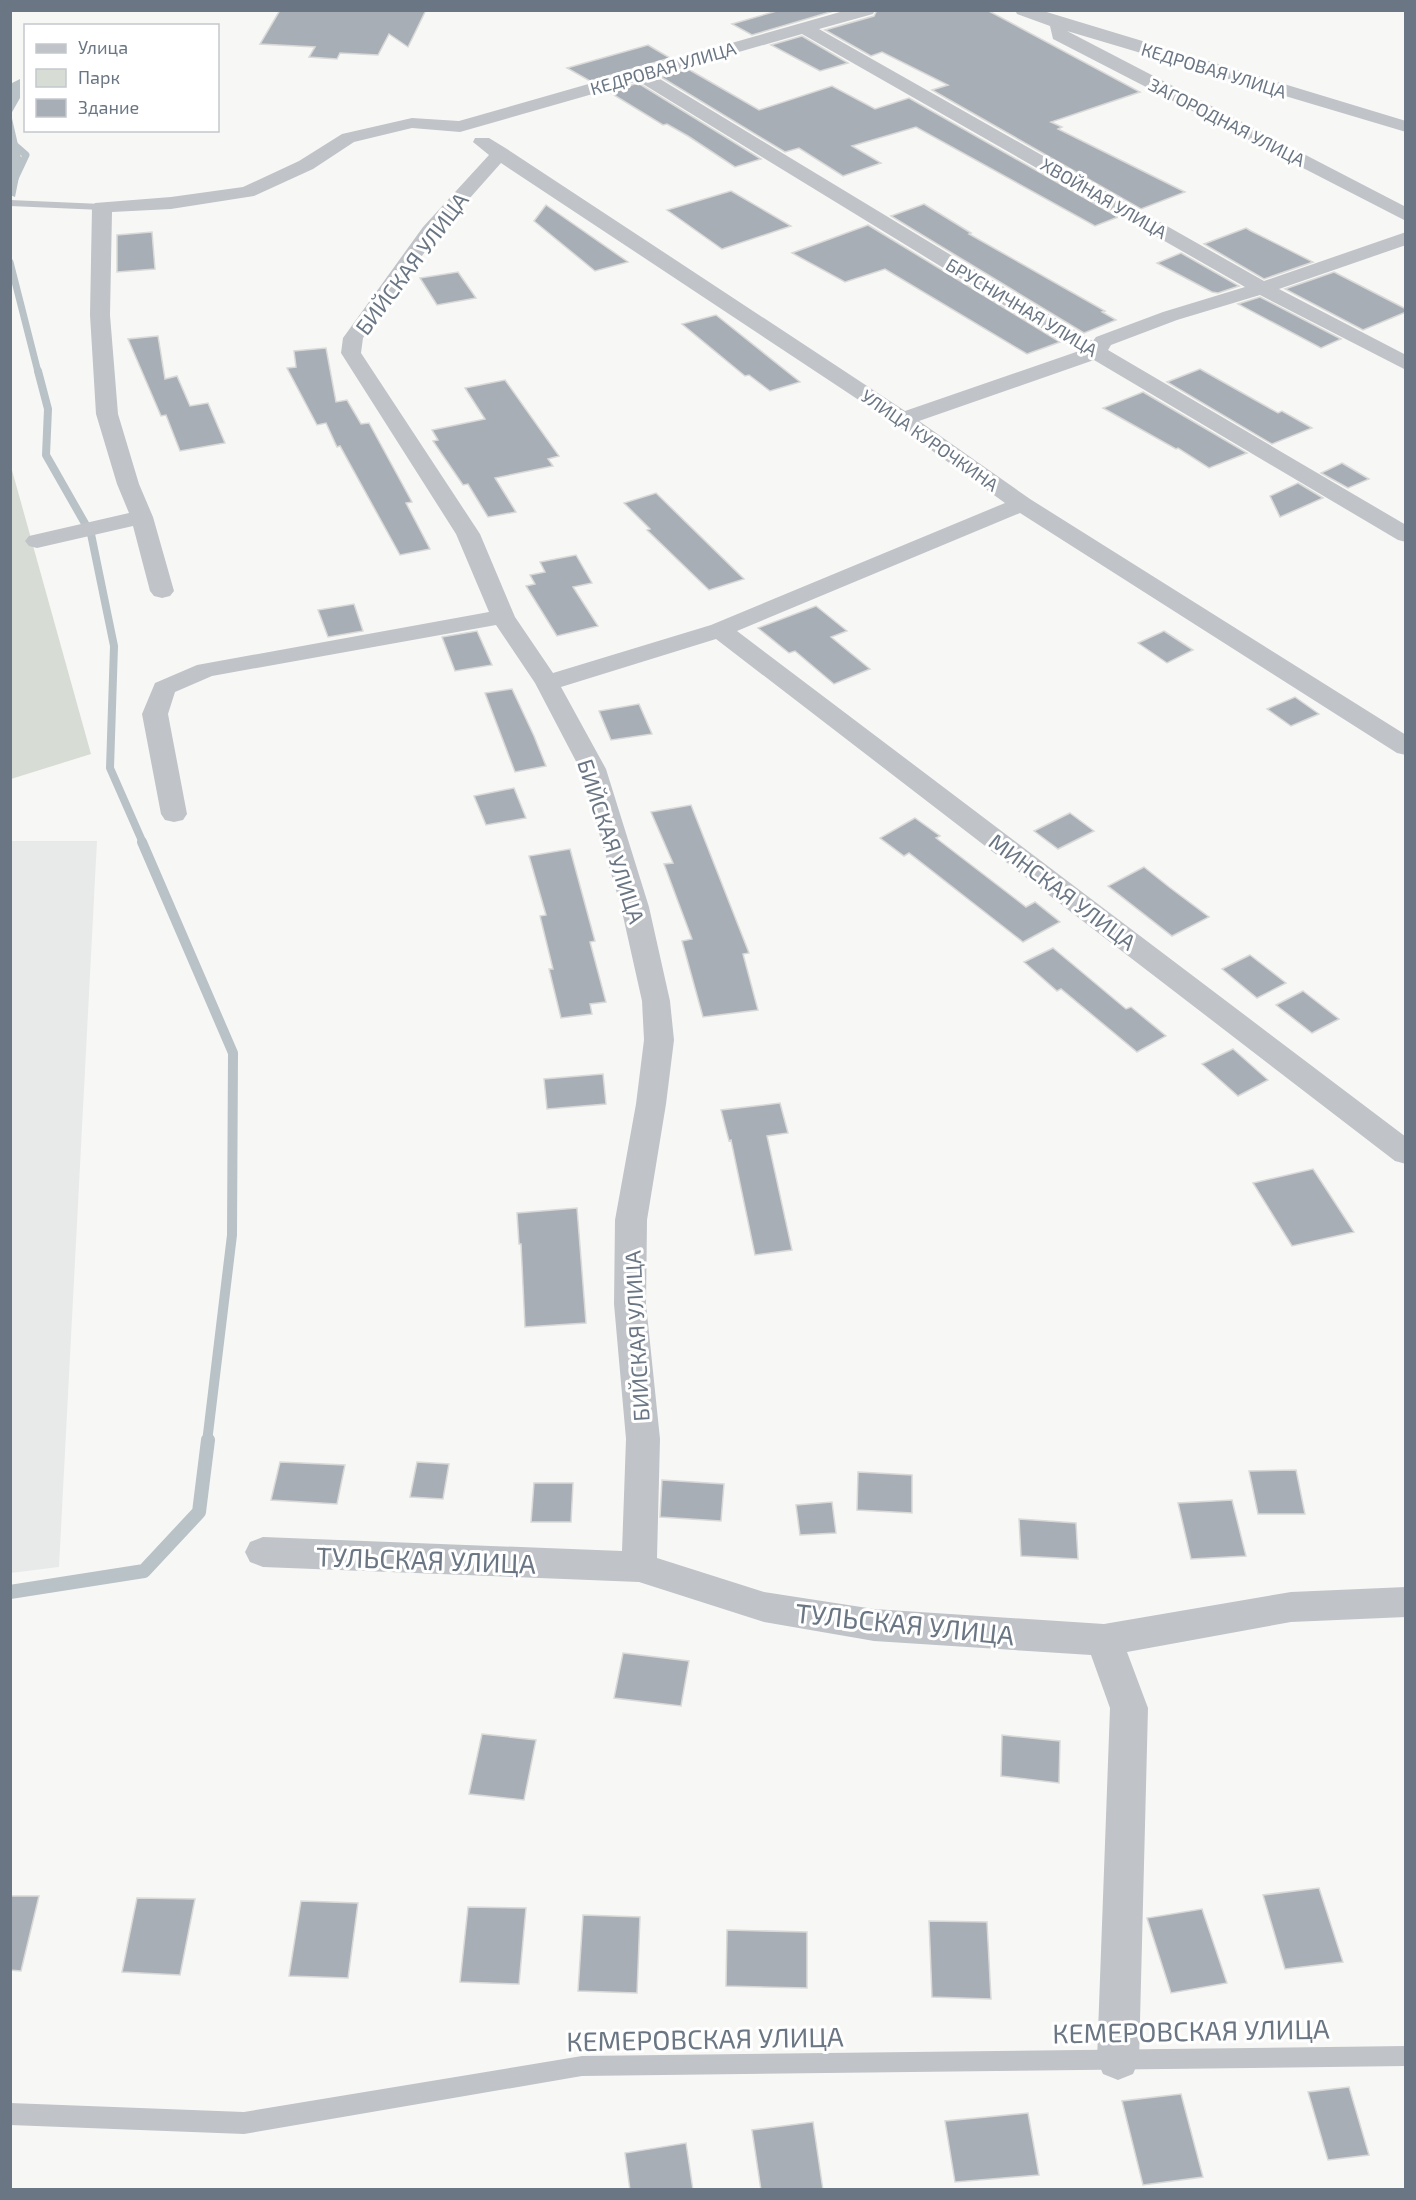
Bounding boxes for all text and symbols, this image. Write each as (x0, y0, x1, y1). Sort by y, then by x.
legend (24, 24, 219, 132)
text: Улица (78, 36, 128, 58)
street label: КЕДРОВАЯ УЛИЦА (588, 36, 739, 99)
street label: КЕДРОВАЯ УЛИЦА (1139, 37, 1290, 103)
text: Парк (78, 66, 120, 88)
street label: ЗАГОРОДНАЯ УЛИЦА (1145, 73, 1309, 171)
text: Здание (78, 96, 139, 118)
street label: ХВОЙНАЯ УЛИЦА (1037, 153, 1172, 243)
street label: БИЙСКАЯ УЛИЦА (349, 187, 473, 339)
street label: БРУСНИЧНАЯ УЛИЦА (942, 253, 1102, 361)
street label: УЛИЦА КУРОЧКИНА (857, 384, 1003, 496)
street label: БИЙСКАЯ УЛИЦА (573, 756, 651, 927)
street label: МИНСКАЯ УЛИЦА (985, 827, 1142, 955)
street label: БИЙСКАЯ УЛИЦА (619, 1250, 653, 1422)
street label: ТУЛЬСКАЯ УЛИЦА (316, 1539, 537, 1579)
street label: ТУЛЬСКАЯ УЛИЦА (794, 1596, 1016, 1650)
street label: КЕМЕРОВСКАЯ УЛИЦА (1052, 2012, 1330, 2048)
street label: КЕМЕРОВСКАЯ УЛИЦА (566, 2020, 844, 2056)

